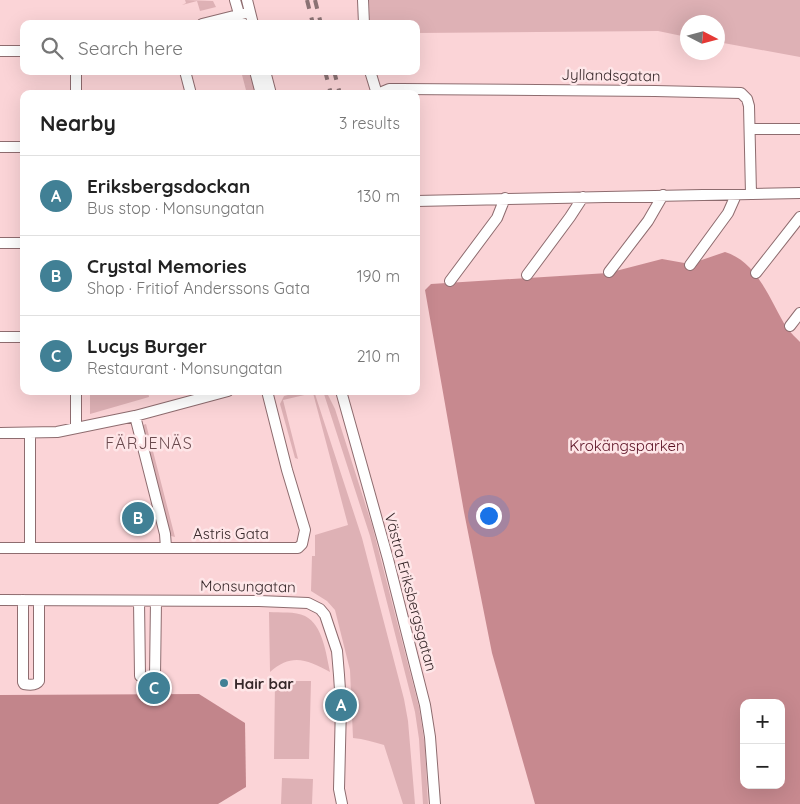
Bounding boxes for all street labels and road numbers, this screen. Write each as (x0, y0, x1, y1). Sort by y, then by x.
street label: Jyllandsgatan (561, 65, 661, 85)
street label: Västra Eriksbergsgatan (381, 511, 441, 673)
street label: Astris Gata (193, 524, 269, 543)
street label: Monsungatan (200, 576, 296, 596)

